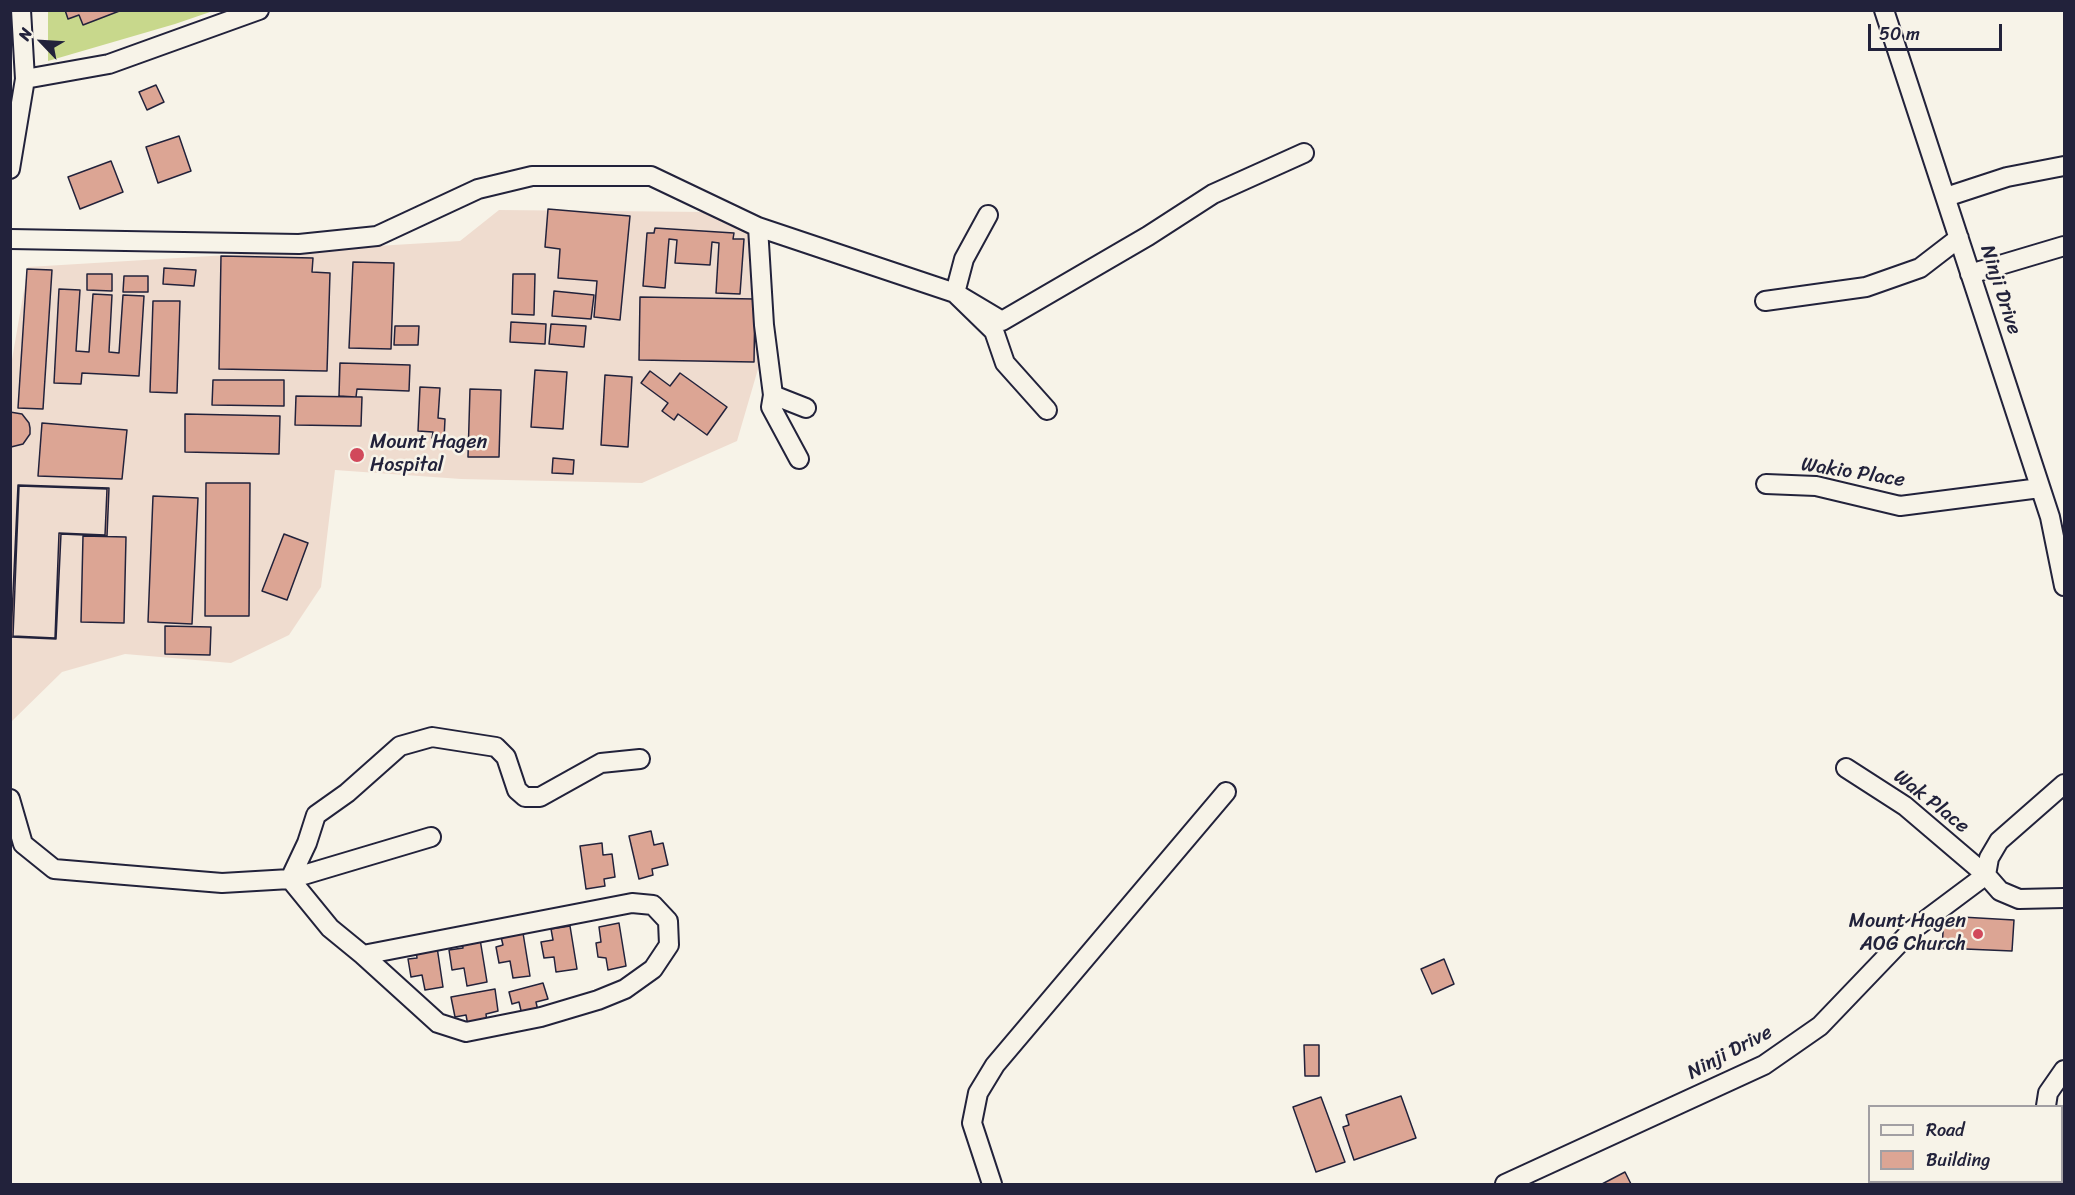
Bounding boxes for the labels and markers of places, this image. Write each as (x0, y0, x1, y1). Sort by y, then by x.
place label: Mount Hagen Hospital (370, 431, 487, 478)
marker: Mount Hagen Hospital (348, 446, 366, 464)
place label: Mount Hagen AOG Church (1849, 910, 1966, 957)
marker: Mount Hagen AOG Church (1971, 927, 1985, 941)

